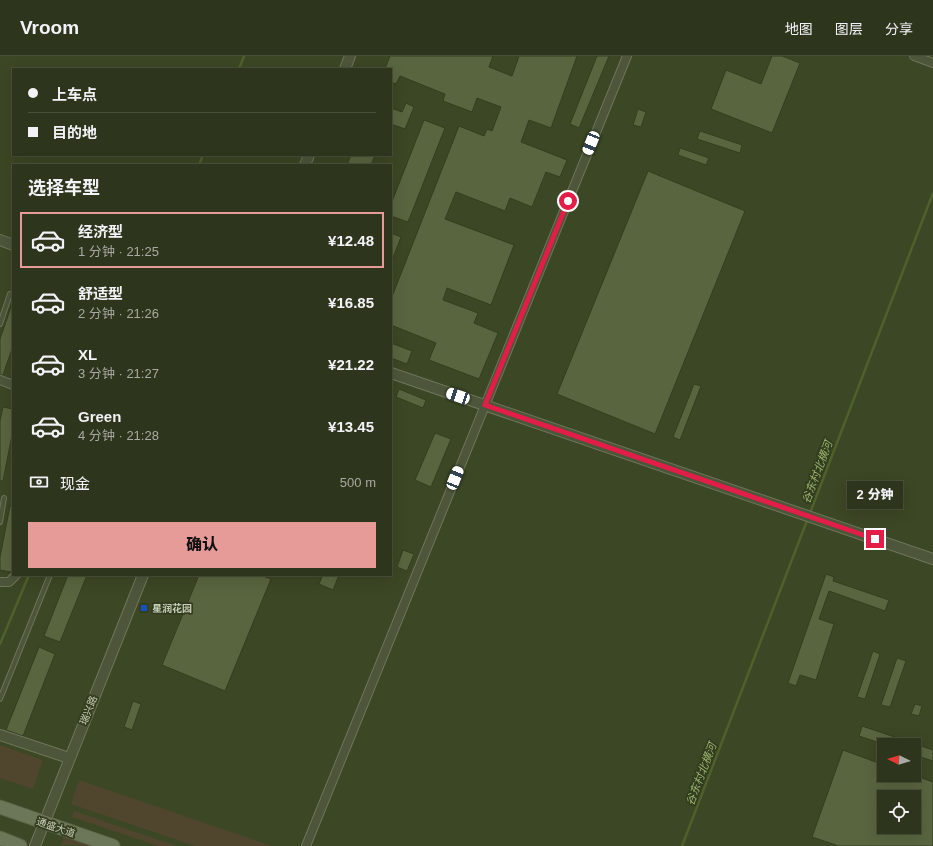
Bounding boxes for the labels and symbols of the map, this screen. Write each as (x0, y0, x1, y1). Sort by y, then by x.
car (581, 130, 601, 156)
route start (559, 192, 577, 210)
car (445, 386, 471, 406)
water label: 谷东村北横河 (800, 437, 835, 505)
car (445, 465, 465, 491)
callout: 2 分钟 (847, 481, 903, 509)
route end (866, 530, 884, 548)
marker: 星润花园 (139, 603, 149, 613)
place label: 星润花园 (152, 603, 192, 614)
street label: 瑞兴路 (78, 694, 99, 726)
north arrow (877, 738, 921, 782)
water label: 谷东村北横河 (684, 739, 719, 807)
street label: 通盛大道 (35, 816, 77, 839)

